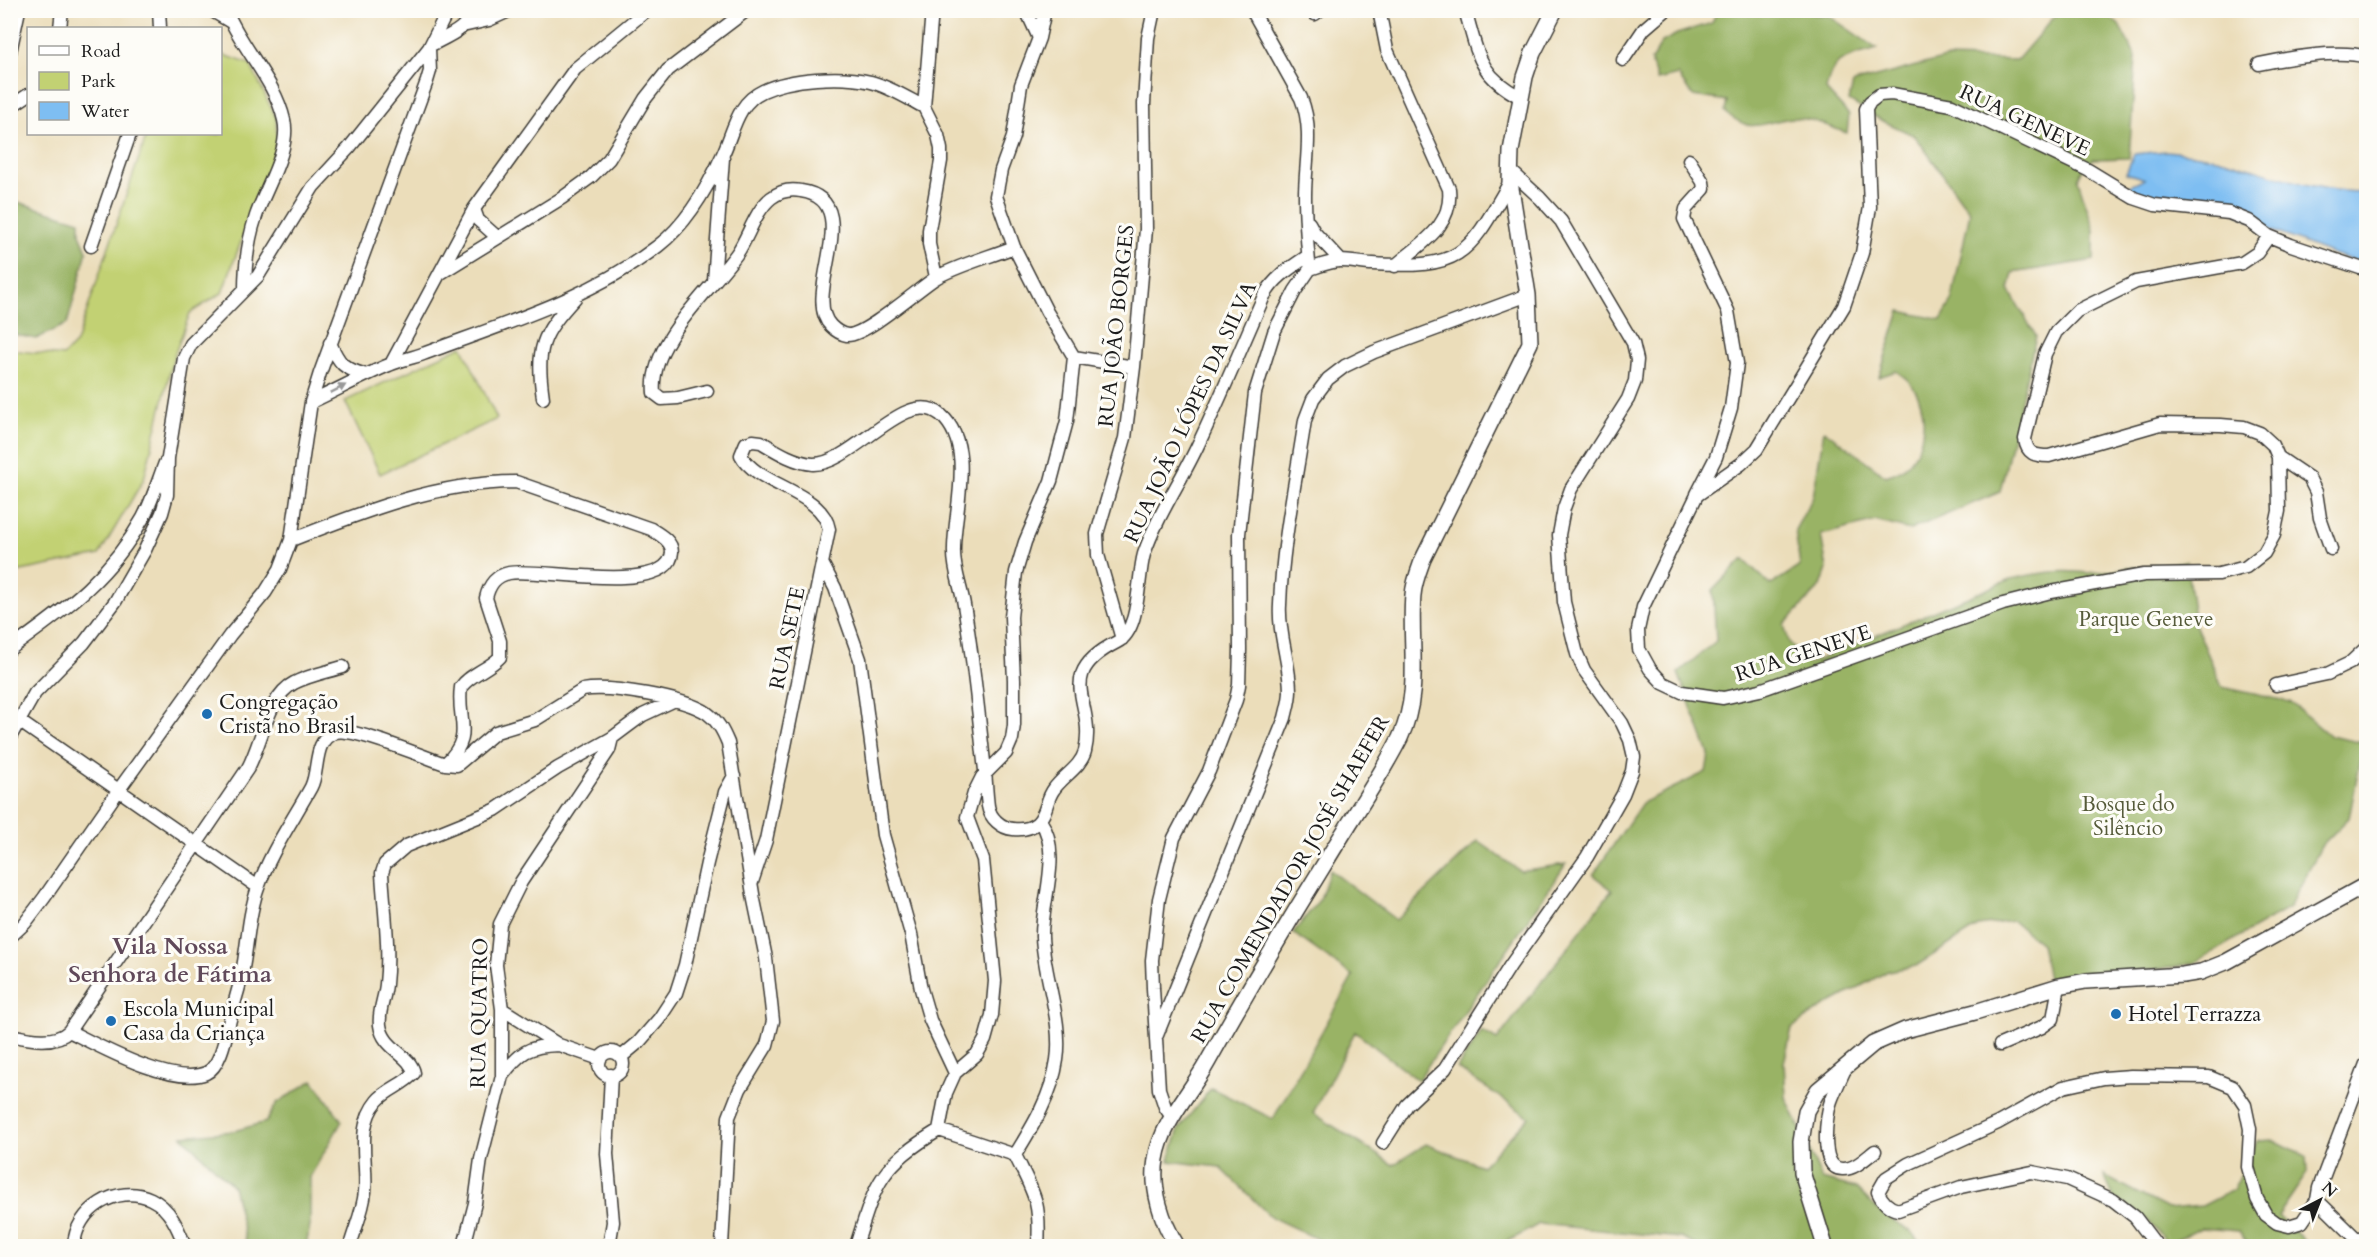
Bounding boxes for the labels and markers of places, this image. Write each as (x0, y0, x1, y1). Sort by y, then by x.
place label: Congregação Cristã no Brasil (219, 688, 355, 741)
marker: Congregação Cristã no Brasil (200, 707, 214, 721)
place label: Escola Municipal Casa da Criança (123, 995, 274, 1048)
place label: Hotel Terrazza (2128, 1000, 2261, 1029)
marker: Hotel Terrazza (2109, 1007, 2123, 1021)
marker: Escola Municipal Casa da Criança (104, 1014, 118, 1028)

